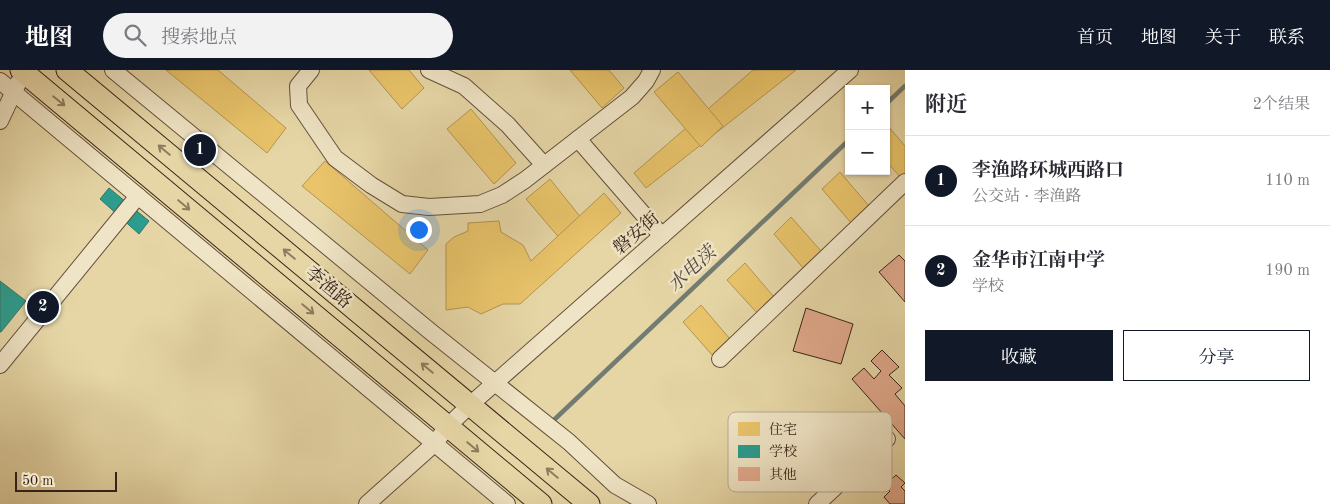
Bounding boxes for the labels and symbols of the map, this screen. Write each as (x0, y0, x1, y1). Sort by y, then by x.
one-way arrow (52, 95, 65, 106)
pin: 1 (184, 131, 216, 169)
one-way arrow (157, 144, 170, 156)
one-way arrow (177, 199, 190, 210)
street label: 磐安街 (609, 208, 663, 258)
your location (406, 217, 432, 243)
water label: 水电渎 (664, 241, 721, 296)
one-way arrow (283, 248, 296, 259)
street label: 李渔路 (302, 262, 356, 312)
pin: 2 (27, 288, 59, 326)
one-way arrow (302, 303, 315, 314)
one-way arrow (421, 363, 434, 374)
legend (728, 412, 892, 492)
text: 住宅 (769, 422, 797, 437)
one-way arrow (466, 441, 479, 452)
text: 学校 (769, 444, 797, 459)
one-way arrow (546, 467, 559, 478)
text: 其他 (769, 467, 797, 482)
scale bar (15, 469, 118, 492)

